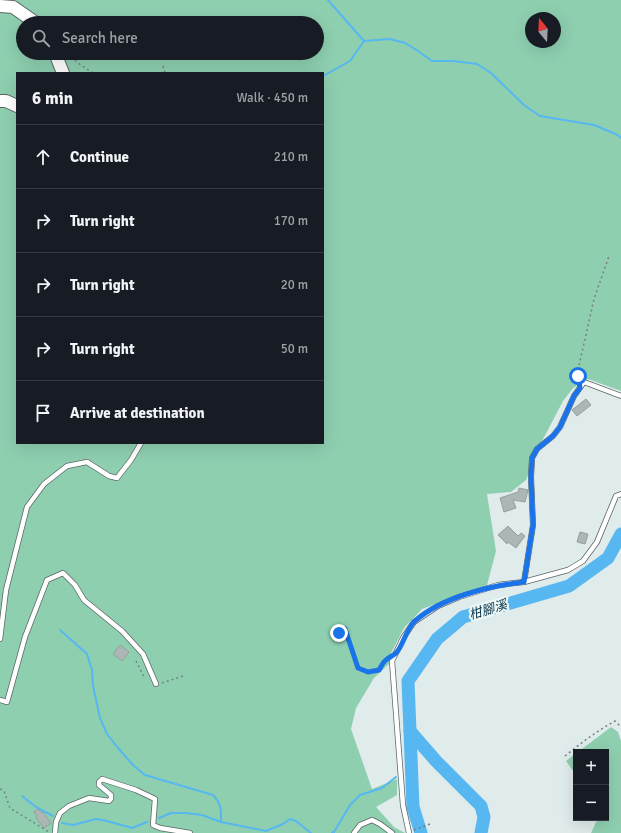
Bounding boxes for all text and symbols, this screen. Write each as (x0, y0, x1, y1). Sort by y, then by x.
north arrow (525, 12, 561, 48)
search box (16, 16, 324, 60)
icon: search (30, 27, 52, 49)
text: Search here (62, 29, 138, 47)
text: 6 min (32, 88, 73, 109)
text: Walk · 450 m (237, 90, 308, 106)
icon: ahead (32, 146, 54, 168)
text: Continue (70, 148, 129, 166)
text: 210 m (274, 149, 308, 165)
icon: right (32, 210, 54, 232)
text: Turn right (70, 212, 135, 230)
text: 170 m (274, 213, 308, 229)
icon: right (32, 274, 54, 296)
text: Turn right (70, 276, 135, 294)
text: 20 m (281, 277, 308, 293)
icon: right (32, 338, 54, 360)
text: Turn right (70, 340, 135, 358)
text: 50 m (281, 341, 308, 357)
route start (569, 367, 587, 385)
icon: arrive (32, 402, 54, 424)
text: Arrive at destination (70, 404, 205, 422)
water label: 柑腳溪 (467, 596, 511, 623)
route end (330, 624, 348, 642)
map controls (573, 749, 609, 821)
button: + (573, 749, 609, 785)
button: − (573, 785, 609, 821)

